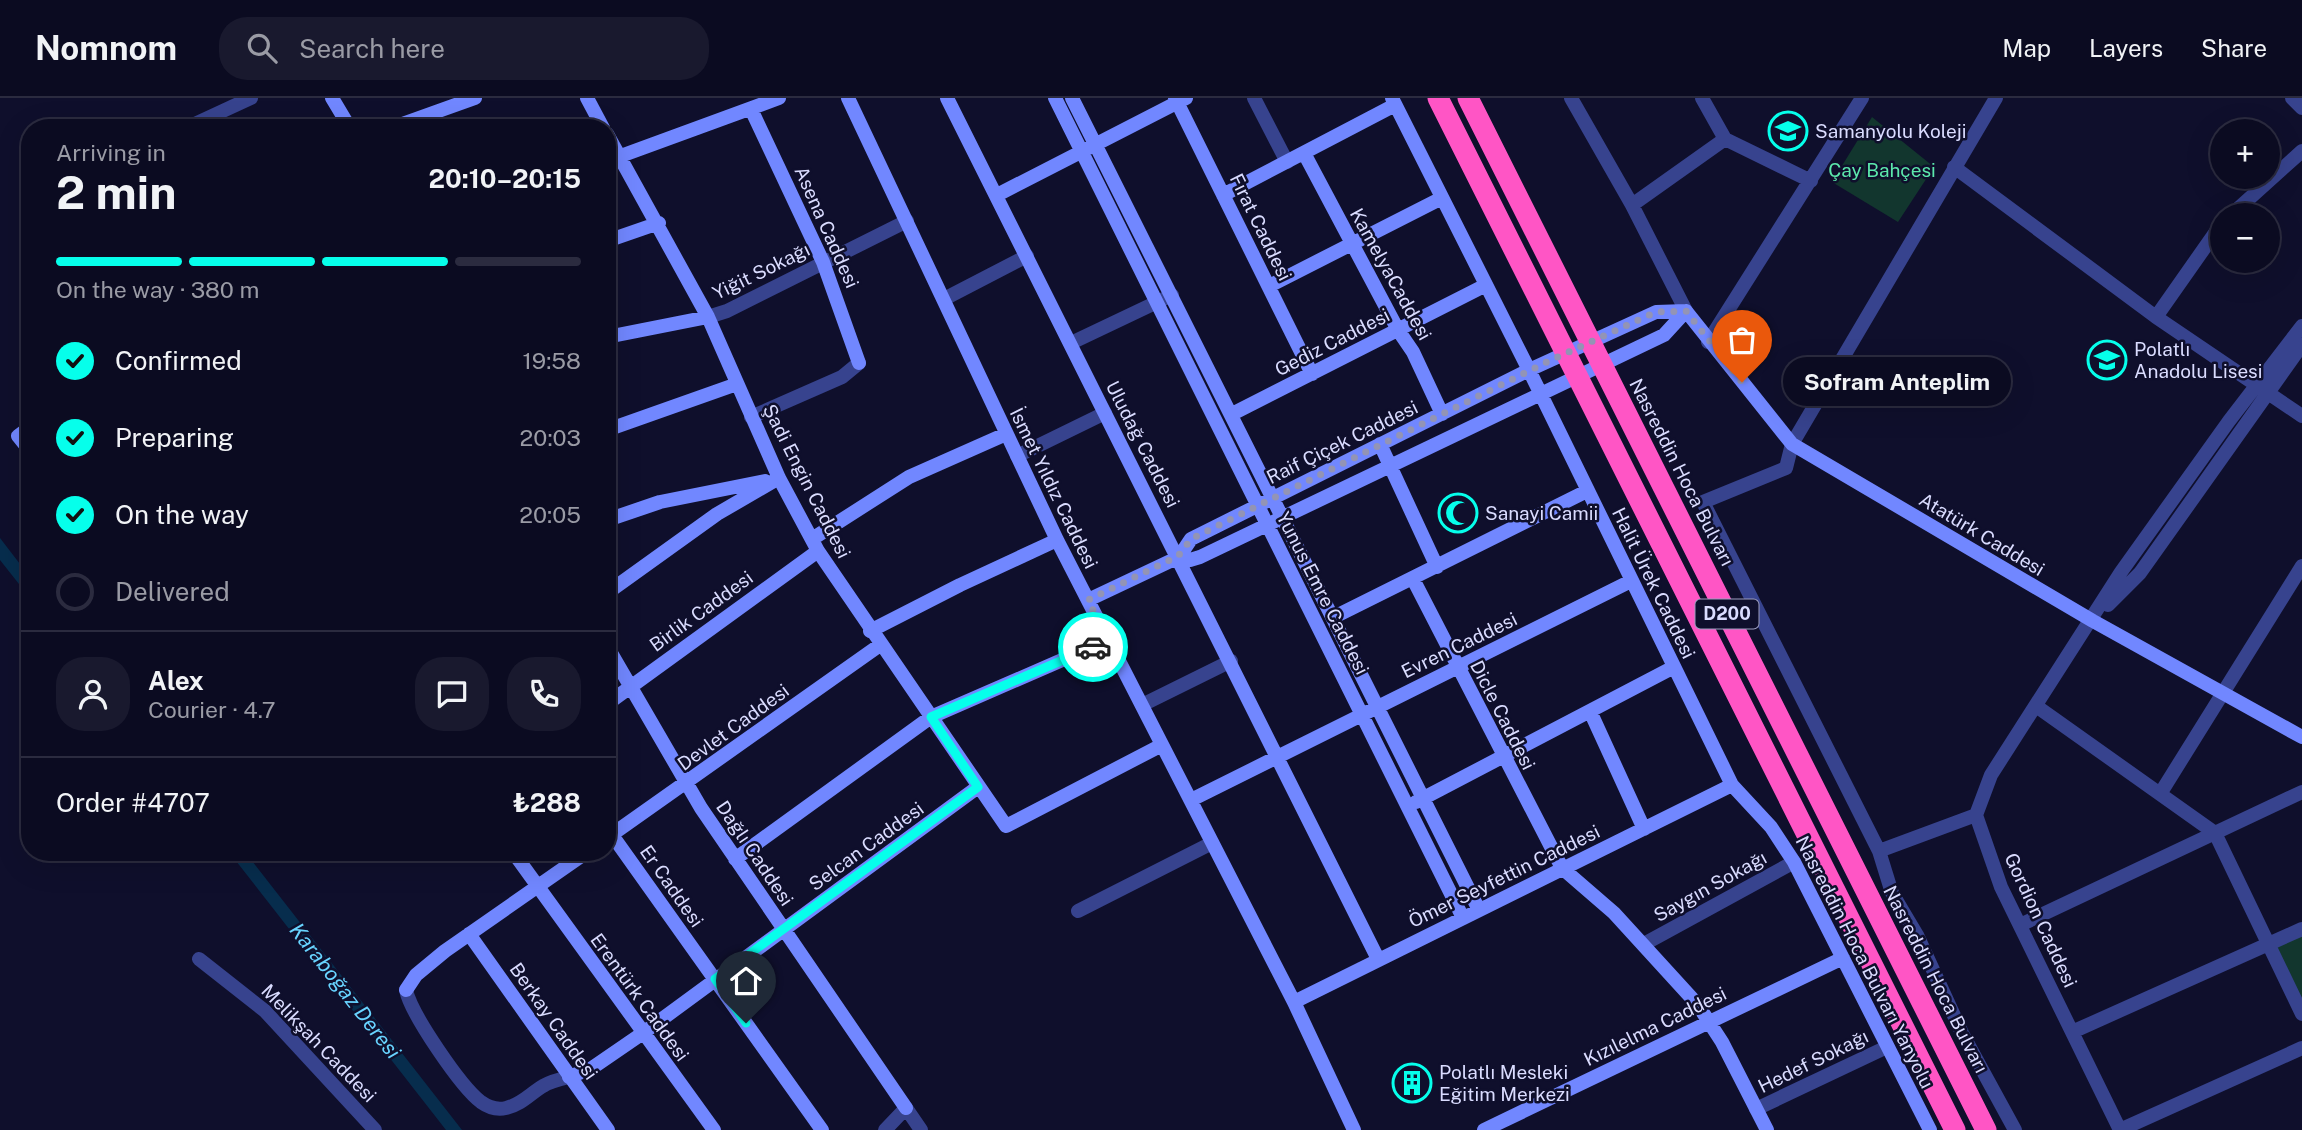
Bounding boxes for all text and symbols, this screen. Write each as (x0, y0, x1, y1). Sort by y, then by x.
search box (219, 17, 709, 80)
text: Nomnom (35, 29, 177, 67)
icon: search (243, 29, 281, 67)
text: Search here (299, 33, 445, 64)
text: Map (2002, 34, 2051, 62)
text: Layers (2089, 34, 2163, 62)
text: Share (2201, 34, 2267, 62)
school or university icon: Samanyolu Koleji (1767, 110, 1809, 152)
map controls (2210, 119, 2280, 273)
button: + (2210, 119, 2280, 189)
place label: Samanyolu Koleji (1815, 120, 1967, 142)
text: Arriving in (56, 139, 166, 166)
park label: Çay Bahçesi (1828, 159, 1936, 181)
text: 20:10–20:15 (428, 163, 581, 194)
street label: Asena Caddesi (790, 163, 864, 291)
text: 2 min (56, 165, 176, 219)
street label: Fırat Caddesi (1226, 170, 1296, 284)
button: − (2210, 203, 2280, 273)
street label: KamelyaCaddesi (1346, 204, 1436, 344)
street label: Yiğit Sokağı (709, 238, 813, 304)
text: On the way · 380 m (56, 276, 259, 303)
street label: Gediz Caddesi (1271, 304, 1393, 380)
pin (1712, 310, 1772, 382)
icon: bag (1723, 321, 1761, 359)
place label: Polatlı Anadolu Lisesi (2134, 338, 2262, 382)
school or university icon: Polatlı Anadolu Lisesi (2086, 339, 2128, 381)
icon: check (56, 342, 94, 380)
text: Confirmed (115, 345, 242, 376)
text: 19:58 (522, 347, 581, 374)
callout: Sofram Anteplim (1784, 358, 2012, 406)
text: Sofram Anteplim (1804, 368, 1990, 395)
street label: Nasreddin Hoca Bulvarı (1625, 375, 1739, 569)
street label: Uludağ Caddesi (1102, 377, 1184, 511)
street label: Raif Çiçek Caddesi (1263, 396, 1421, 488)
street label: Şadi Engin Caddesi (759, 400, 855, 562)
street label: İsmet Yıldız Caddesi (1006, 404, 1102, 572)
icon: check (56, 419, 94, 457)
text: Preparing (115, 422, 234, 453)
text: 20:03 (520, 424, 581, 451)
street label: Atatürk Caddesi (1915, 488, 2049, 580)
mosque icon: Sanayi Camii (1437, 492, 1479, 534)
icon: check (56, 496, 94, 534)
text: On the way (115, 499, 249, 530)
text: 20:05 (519, 501, 581, 528)
place label: Sanayi Camii (1485, 502, 1598, 524)
street label: Halit Ürek Caddesi (1608, 504, 1700, 662)
street label: Yunus Emre Caddesi (1272, 508, 1374, 678)
street label: Birlik Caddesi (645, 566, 757, 656)
text: Delivered (115, 576, 230, 607)
road number: D200 (1696, 600, 1758, 628)
street label: Evren Caddesi (1398, 608, 1520, 682)
courier (1058, 612, 1128, 682)
icon: car (1074, 628, 1112, 666)
button: person (56, 657, 130, 731)
button: chat (415, 657, 489, 731)
button: phone (507, 657, 581, 731)
street label: Dicle Caddesi (1466, 657, 1540, 773)
text: Alex (148, 665, 204, 696)
street label: Devlet Caddesi (673, 679, 793, 775)
text: Courier · 4.7 (148, 696, 276, 723)
text: Order #4707 (56, 787, 210, 818)
text: ₺288 (513, 787, 581, 818)
street label: Dağlı Caddesi (712, 796, 798, 910)
street label: Selcan Caddesi (804, 797, 928, 895)
street label: Ömer Seyfettin Caddesi (1405, 820, 1603, 932)
street label: Nasreddin Hoca Bulvarı Yanyolu (1791, 832, 1939, 1092)
street label: Er Caddesi (636, 841, 708, 931)
street label: Saygın Sokağı (1650, 846, 1770, 926)
street label: Gordion Caddesi (2000, 849, 2082, 991)
street label: Nasreddin Hoca Bulvarı (1879, 882, 1993, 1076)
water label: Karaboğaz Deresi (285, 918, 406, 1063)
street label: Erentürk Caddesi (586, 929, 694, 1065)
pin (716, 951, 776, 1023)
street label: Berkay Caddesi (506, 958, 602, 1084)
icon: home (727, 962, 765, 1000)
street label: Melikşah Caddesi (257, 980, 381, 1106)
street label: Kızılelma Caddesi (1580, 982, 1730, 1070)
street label: Hedef Sokağı (1754, 1025, 1872, 1097)
place label: Polatlı Mesleki Eğitim Merkezi (1439, 1061, 1570, 1105)
building icon: Polatlı Mesleki Eğitim Merkezi (1391, 1062, 1433, 1104)

